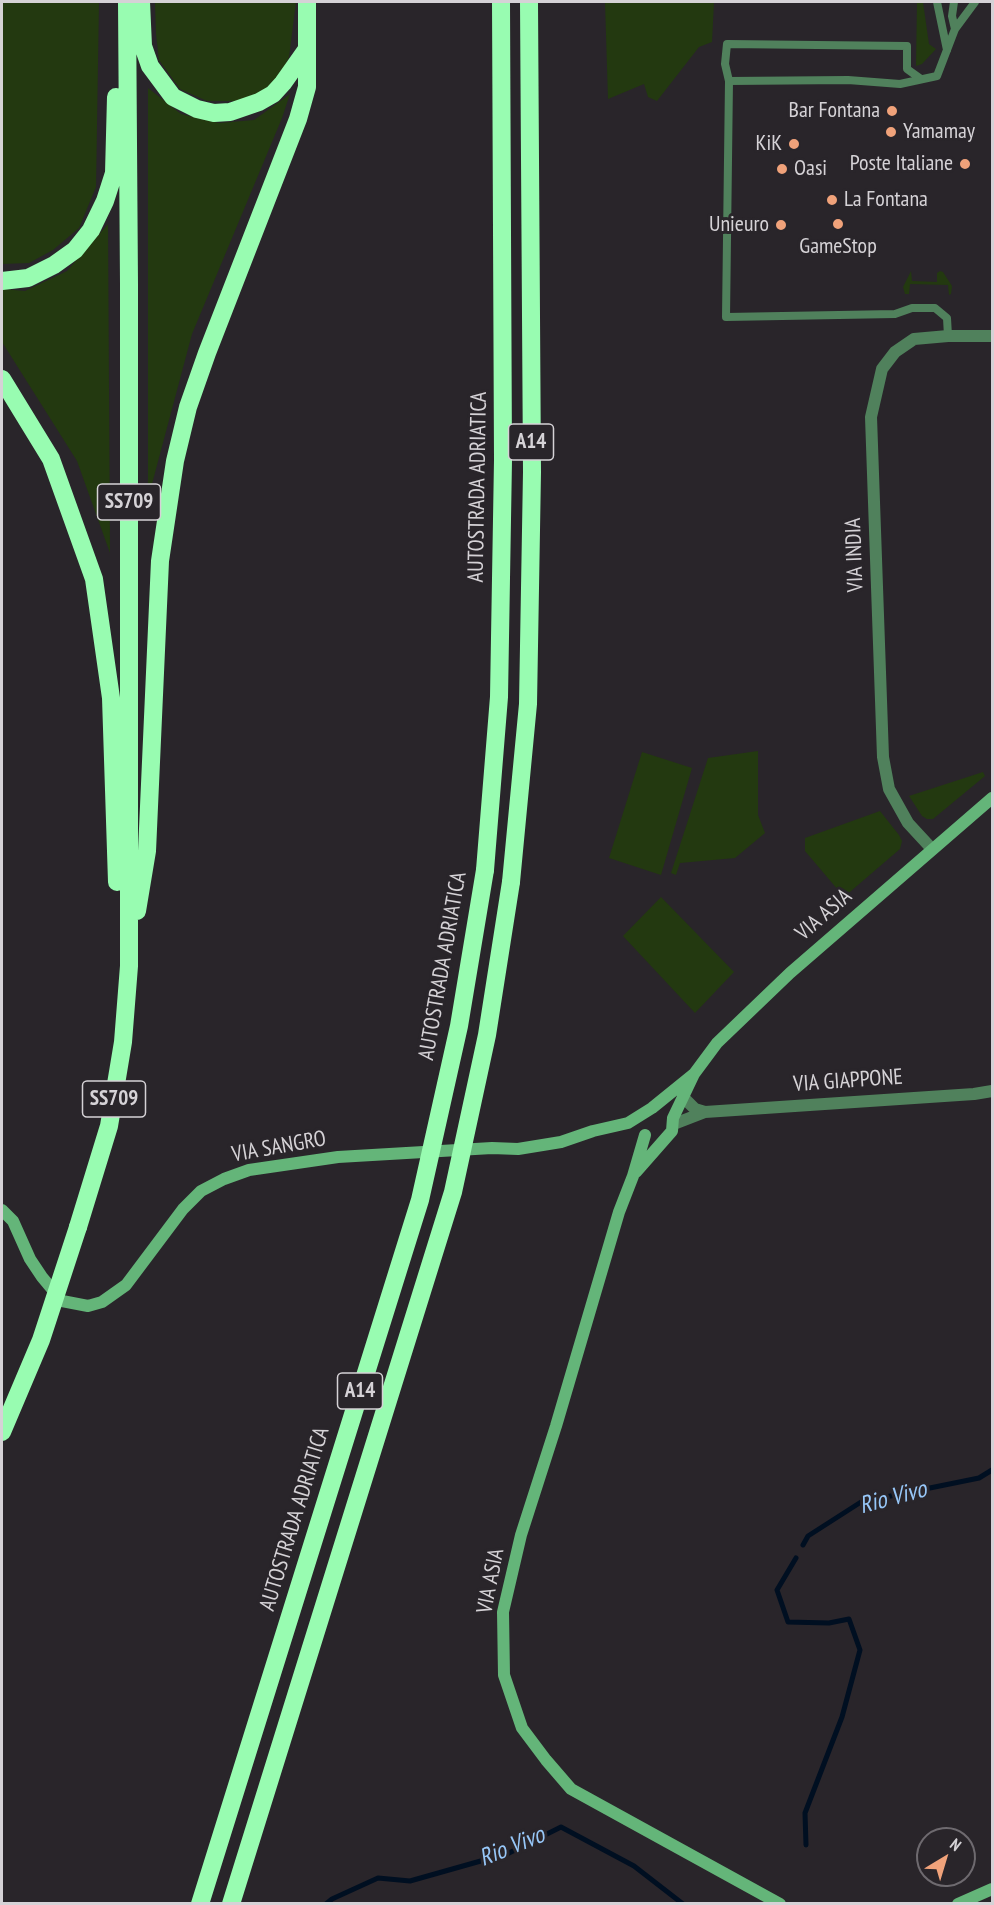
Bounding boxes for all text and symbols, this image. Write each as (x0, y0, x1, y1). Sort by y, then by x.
place label: Bar Fontana (789, 98, 880, 124)
marker: Bar Fontana (885, 104, 899, 118)
place label: Yamamay (903, 119, 975, 145)
marker: Yamamay (884, 125, 898, 139)
place label: KiK (756, 131, 782, 157)
marker: KiK (787, 137, 801, 151)
place label: Poste Italiane (850, 151, 953, 177)
place label: Oasi (794, 156, 827, 182)
marker: Poste Italiane (958, 157, 972, 171)
marker: Oasi (775, 162, 789, 176)
place label: La Fontana (844, 187, 928, 213)
marker: La Fontana (825, 193, 839, 207)
place label: Unieuro (709, 212, 769, 238)
marker: GameStop (831, 217, 845, 231)
marker: Unieuro (774, 218, 788, 232)
place label: GameStop (799, 234, 877, 260)
street label: AUTOSTRADA ADRIATICA (463, 392, 493, 582)
road number: A14 (508, 424, 554, 460)
road number: SS709 (98, 484, 160, 520)
street label: VIA INDIA (841, 517, 869, 593)
street label: AUTOSTRADA ADRIATICA (413, 870, 473, 1062)
street label: VIA ASIA (791, 883, 857, 947)
street label: VIA GIAPPONE (792, 1064, 904, 1098)
road number: SS709 (82, 1081, 146, 1117)
street label: VIA SANGRO (230, 1126, 328, 1168)
road number: A14 (338, 1373, 382, 1409)
street label: AUTOSTRADA ADRIATICA (255, 1424, 335, 1614)
water label: Rio Vivo (856, 1475, 930, 1521)
street label: VIA ASIA (472, 1546, 510, 1616)
water label: Rio Vivo (475, 1821, 549, 1873)
north arrow (916, 1827, 976, 1887)
text: N (946, 1834, 965, 1855)

